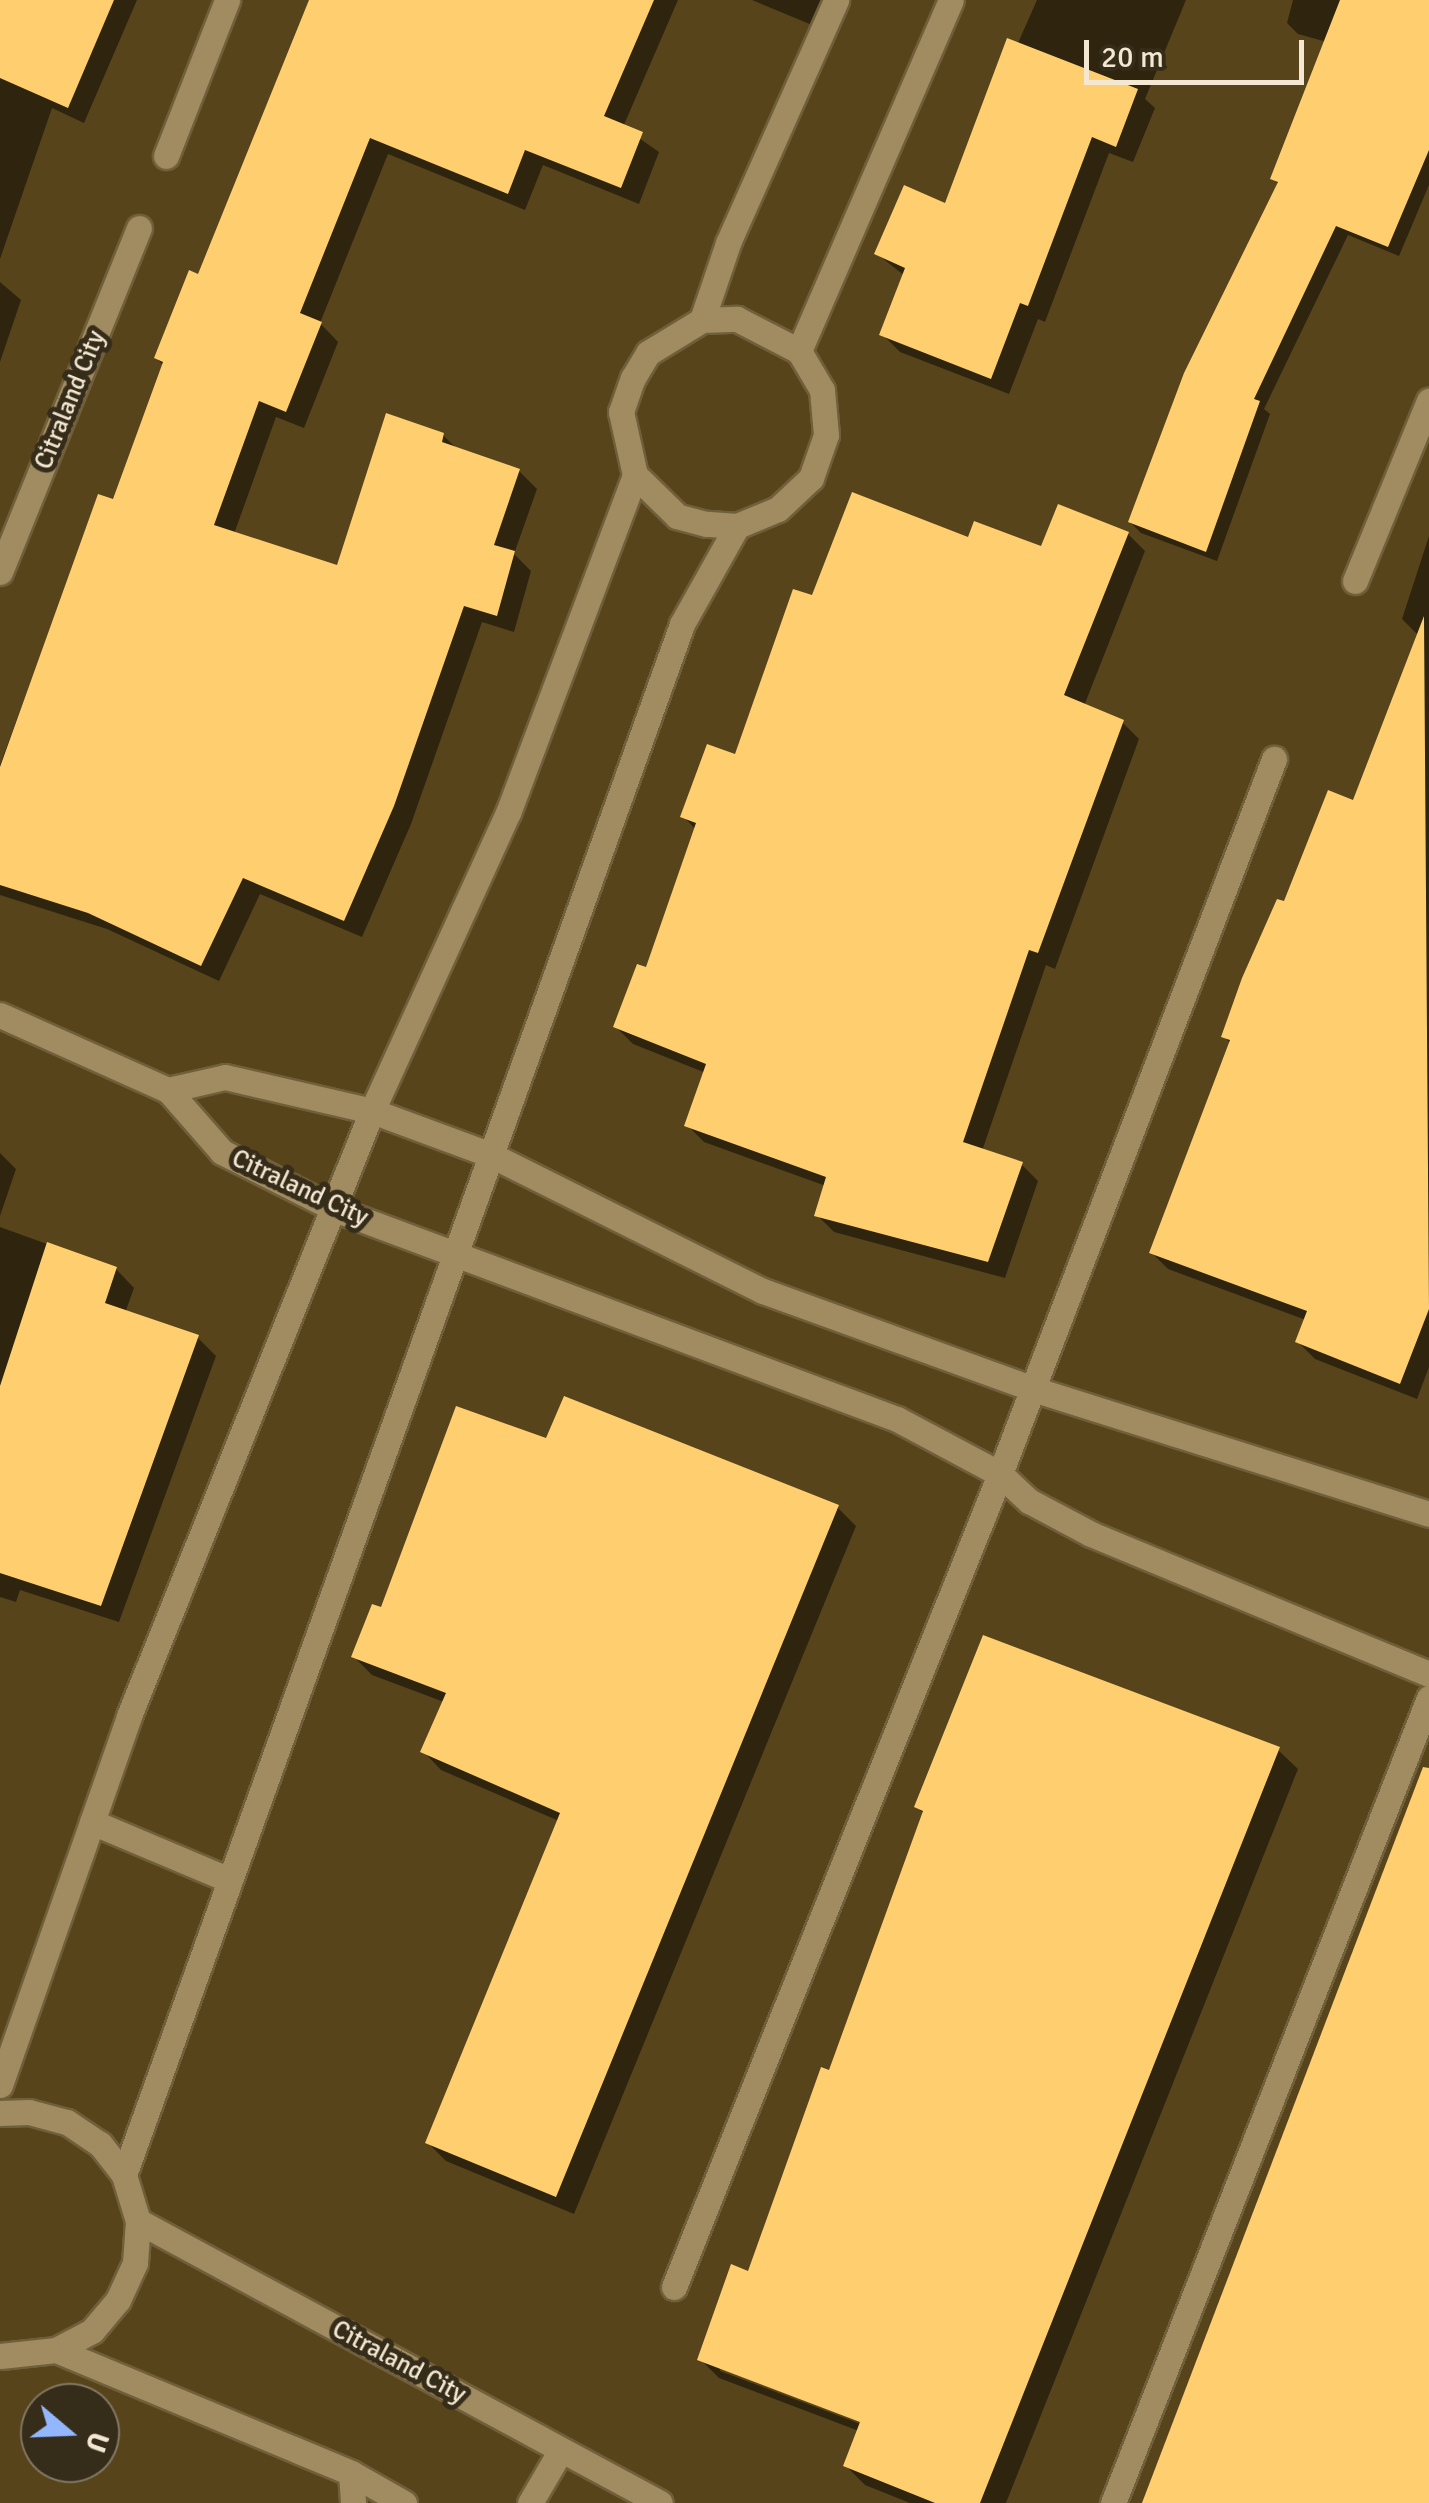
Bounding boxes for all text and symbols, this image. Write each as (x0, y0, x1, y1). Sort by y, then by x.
scale bar (1089, 20, 1309, 82)
text: 20 m (1101, 39, 1164, 76)
street label: Citraland City (29, 326, 111, 474)
street label: Citraland City (227, 1143, 373, 1233)
street label: Citraland City (327, 2314, 471, 2410)
north arrow (20, 2383, 120, 2483)
text: U (77, 2428, 116, 2457)

